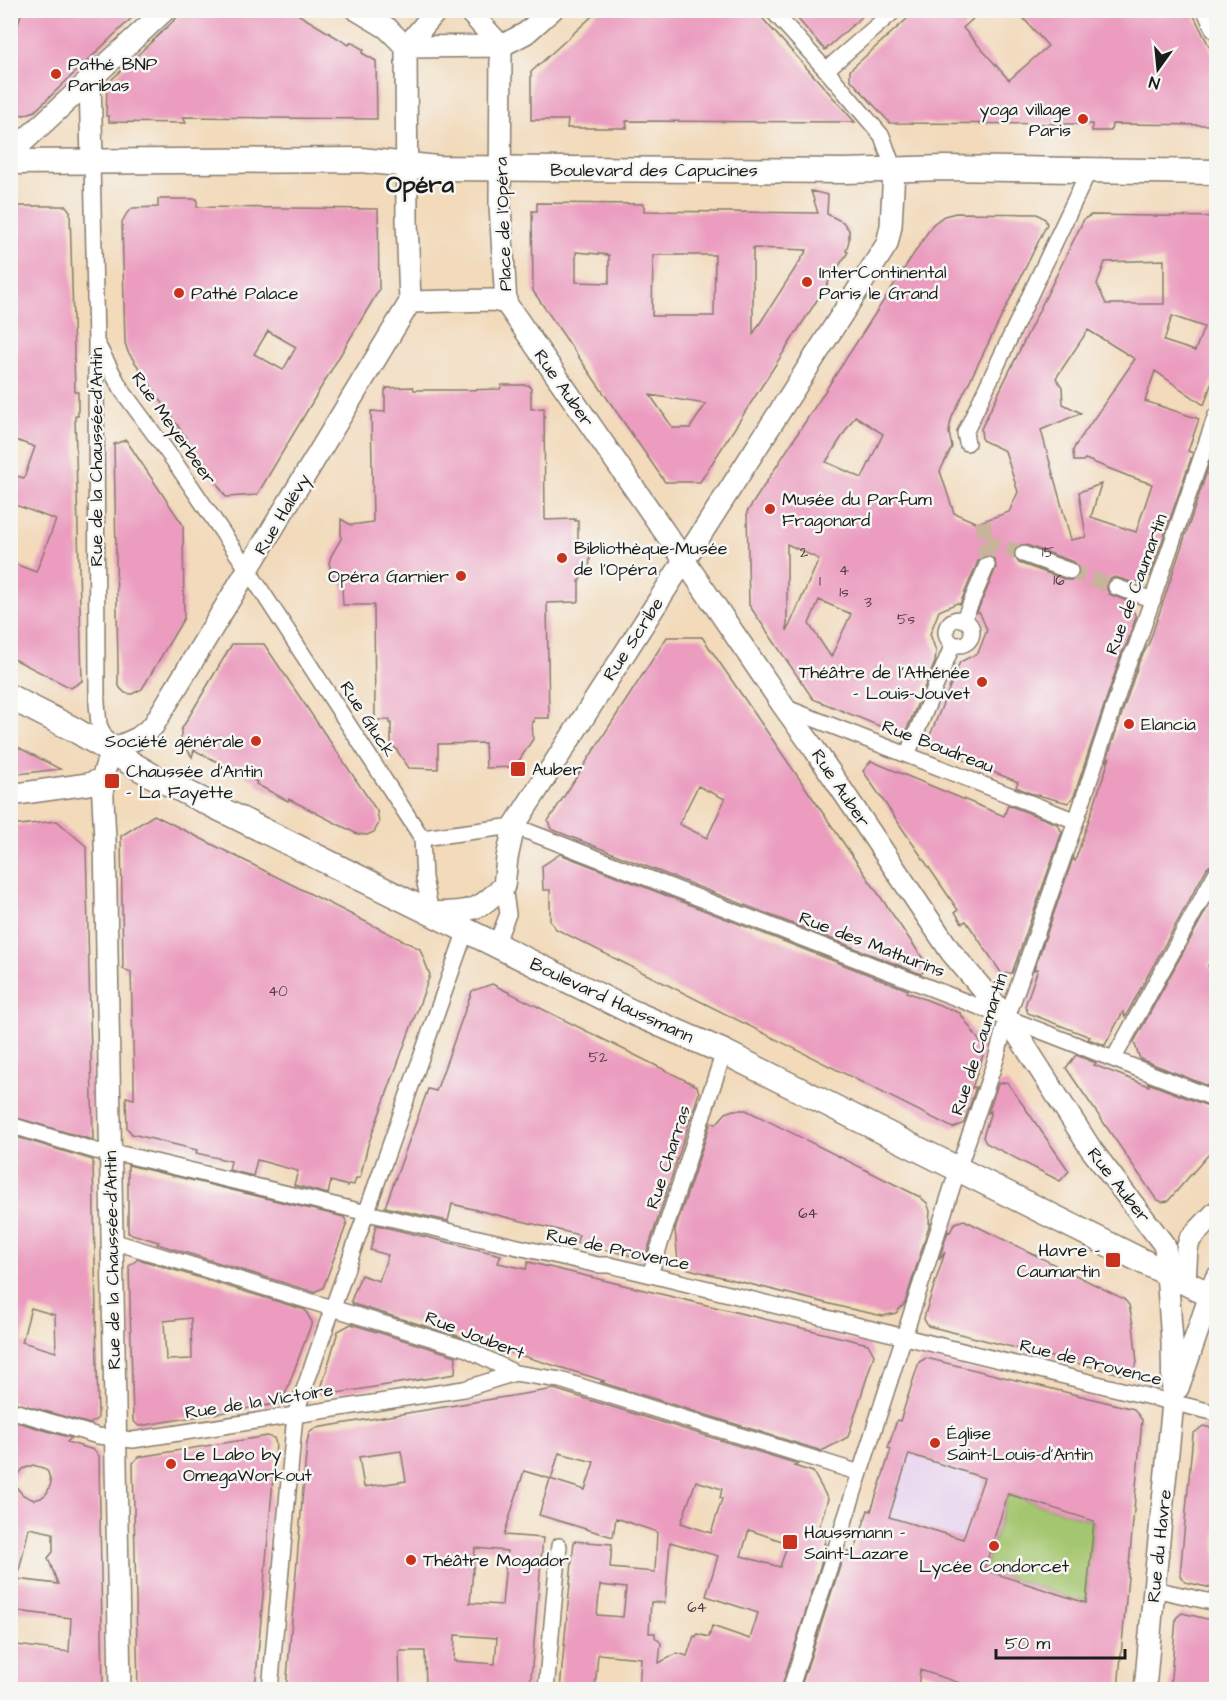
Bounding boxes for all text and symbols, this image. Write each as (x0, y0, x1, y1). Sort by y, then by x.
north arrow (1128, 39, 1188, 99)
place label: Pathé BNP Paribas (68, 52, 158, 98)
marker: Pathé BNP Paribas (49, 67, 63, 81)
text: N (1147, 71, 1162, 94)
place label: yoga village Paris (979, 97, 1071, 143)
marker: yoga village Paris (1076, 112, 1090, 126)
street label: Place de l'Opéra (489, 156, 518, 292)
street label: Boulevard des Capucines (550, 158, 758, 183)
district label: Opéra (386, 168, 455, 202)
place label: InterContinental Paris le Grand (819, 260, 947, 306)
marker: InterContinental Paris le Grand (800, 275, 814, 289)
place label: Pathé Palace (191, 281, 299, 306)
marker: Pathé Palace (172, 286, 186, 300)
street label: Rue Auber (528, 345, 599, 432)
street label: Rue de la Chaussée-d'Antin (84, 347, 109, 567)
street label: Rue Meyerbeer (125, 367, 222, 490)
street label: Rue Halévy (248, 469, 317, 560)
place label: Musée du Parfum Fragonard (782, 487, 932, 534)
marker: Musée du Parfum Fragonard (763, 502, 777, 516)
street label: Rue de Caumartin (1099, 510, 1174, 658)
place label: Bibliothèque-Musée de l'Opéra (574, 536, 728, 582)
house number: 2 (800, 542, 809, 563)
house number: 15 (1042, 542, 1055, 563)
marker: Bibliothèque-Musée de l'Opéra (555, 551, 569, 565)
house number: 4 (839, 560, 849, 581)
place label: Opéra Garnier (328, 564, 449, 589)
marker: Opéra Garnier (454, 569, 468, 583)
house number: 16 (1053, 570, 1065, 591)
house number: 1 (819, 571, 821, 592)
house number: 1s (839, 582, 849, 603)
house number: 3 (864, 592, 872, 613)
street label: Rue Scribe (597, 593, 670, 686)
house number: 5s (897, 609, 916, 630)
place label: Théâtre de l'Athénée - Louis-Jouvet (799, 660, 971, 706)
marker: Théâtre de l'Athénée - Louis-Jouvet (975, 675, 989, 689)
street label: Rue Gluck (334, 676, 401, 762)
place label: Elancia (1141, 712, 1196, 737)
street label: Rue Boudreau (878, 714, 997, 779)
marker: Elancia (1122, 717, 1136, 731)
place label: Société générale (105, 729, 244, 755)
marker: Société générale (249, 734, 263, 748)
street label: Rue Auber (805, 744, 876, 832)
place label: Auber (532, 757, 583, 782)
place label: Chaussée d'Antin - La Fayette (126, 759, 262, 806)
marker: Auber (509, 760, 527, 778)
marker: Chaussée d'Antin - La Fayette (103, 772, 121, 790)
street label: Rue des Mathurins (795, 905, 948, 984)
street label: Boulevard Haussmann (526, 952, 698, 1049)
street label: Rue de Caumartin (945, 970, 1014, 1119)
house number: 40 (268, 981, 288, 1002)
house number: 52 (588, 1047, 608, 1068)
street label: Rue Charras (640, 1102, 697, 1212)
street label: Rue Auber (1081, 1142, 1156, 1228)
street label: Rue de la Chaussée-d'Antin (98, 1150, 127, 1370)
house number: 64 (798, 1203, 818, 1224)
street label: Rue de Provence (544, 1222, 692, 1277)
place label: Havre - Caumartin (1017, 1238, 1100, 1284)
marker: Havre - Caumartin (1104, 1251, 1122, 1269)
street label: Rue Joubert (421, 1305, 529, 1366)
street label: Rue de Provence (1017, 1333, 1165, 1392)
street label: Rue de la Victoire (183, 1377, 335, 1426)
place label: Église Saint-Louis-d'Antin (947, 1421, 1093, 1467)
marker: Église Saint-Louis-d'Antin (928, 1436, 942, 1450)
place label: Le Labo by OmegaWorkout (183, 1442, 313, 1489)
marker: Le Labo by OmegaWorkout (164, 1457, 178, 1471)
street label: Rue du Havre (1141, 1488, 1178, 1604)
place label: Haussmann - Saint-Lazare (804, 1520, 909, 1566)
marker: Haussmann - Saint-Lazare (781, 1533, 799, 1551)
marker: Lycée Condorcet (987, 1539, 1001, 1553)
place label: Théâtre Mogador (423, 1548, 569, 1574)
marker: Théâtre Mogador (404, 1553, 418, 1567)
place label: Lycée Condorcet (919, 1554, 1070, 1580)
house number: 64 (687, 1597, 707, 1618)
scale bar (996, 1622, 1125, 1660)
text: 50 m (1005, 1631, 1050, 1656)

